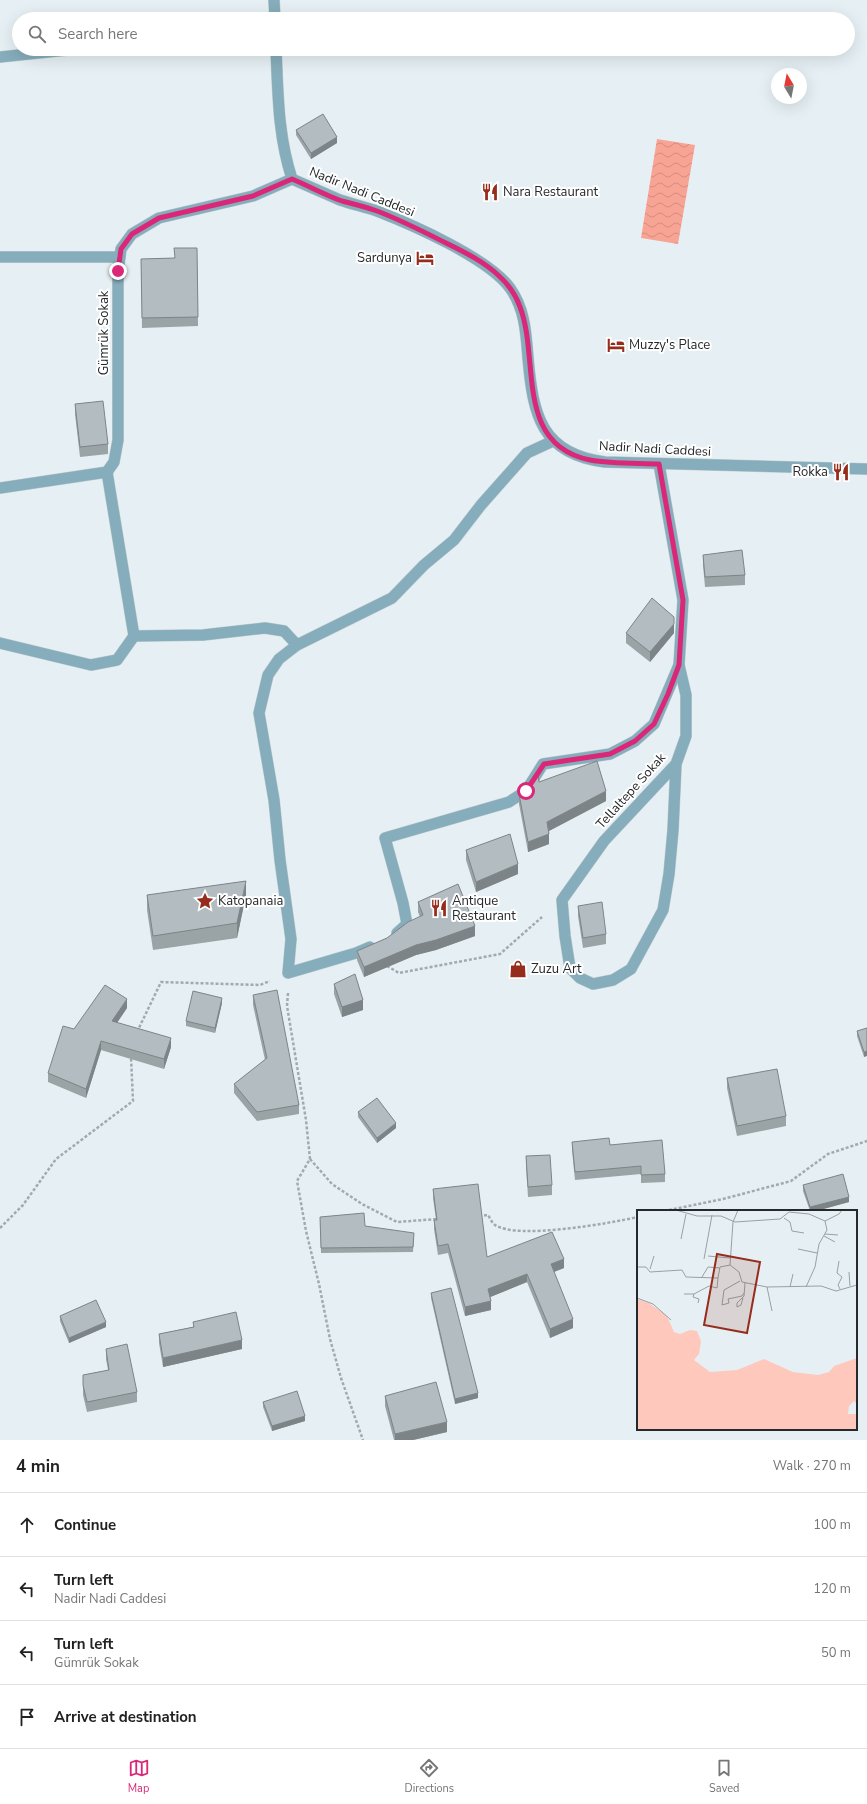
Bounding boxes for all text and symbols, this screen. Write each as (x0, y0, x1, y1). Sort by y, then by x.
search box (12, 12, 855, 56)
icon: search (26, 23, 48, 45)
text: Search here (58, 24, 138, 44)
north arrow (771, 68, 807, 104)
street label: Nadir Nadi Caddesi (307, 163, 417, 221)
restaurant icon: Nara Restaurant (480, 182, 500, 202)
place label: Nara Restaurant (503, 183, 599, 201)
hotel icon: Sardunya (415, 248, 435, 268)
place label: Sardunya (357, 249, 412, 267)
route end (109, 262, 127, 280)
street label: Gümrük Sokak (95, 290, 113, 375)
hotel icon: Muzzy's Place (606, 335, 626, 355)
place label: Muzzy's Place (629, 336, 710, 354)
street label: Nadir Nadi Caddesi (598, 437, 712, 461)
restaurant icon: Rokka (831, 462, 851, 482)
place label: Rokka (792, 463, 828, 481)
street label: Tellaltepe Sokak (592, 749, 670, 833)
route start (517, 782, 535, 800)
place icon: Katopanaia (195, 891, 215, 911)
place label: Katopanaia (218, 892, 283, 910)
place label: Antique Restaurant (452, 892, 516, 925)
restaurant icon: Antique Restaurant (429, 898, 449, 918)
shop icon: Zuzu Art (508, 959, 528, 979)
place label: Zuzu Art (531, 960, 582, 978)
inset map (637, 1210, 857, 1430)
text: 4 min (16, 1455, 60, 1478)
text: Walk · 270 m (773, 1457, 851, 1475)
icon: ahead (16, 1514, 38, 1536)
text: Continue (54, 1515, 116, 1535)
text: 100 m (813, 1516, 851, 1534)
text: Turn left (54, 1570, 113, 1590)
icon: left (16, 1578, 38, 1600)
text: 120 m (813, 1580, 851, 1598)
text: Nadir Nadi Caddesi (54, 1590, 166, 1608)
text: Turn left (54, 1634, 113, 1654)
icon: left (16, 1642, 38, 1664)
text: 50 m (821, 1644, 851, 1662)
text: Gümrük Sokak (54, 1654, 139, 1672)
icon: arrive (16, 1706, 38, 1728)
text: Arrive at destination (54, 1707, 197, 1727)
tab: Map (128, 1757, 150, 1796)
tab: Directions (405, 1757, 454, 1796)
tab: Saved (709, 1757, 739, 1796)

